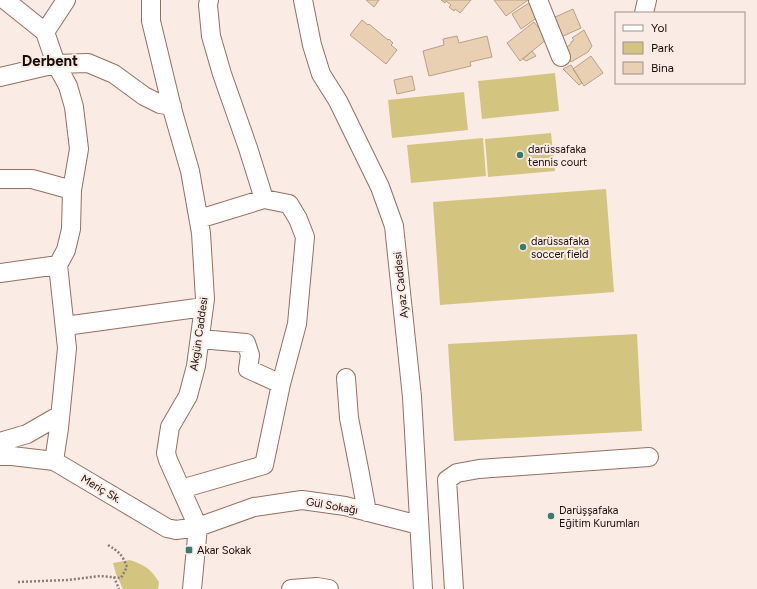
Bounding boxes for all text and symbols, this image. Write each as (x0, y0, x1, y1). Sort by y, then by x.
legend (615, 12, 745, 84)
text: Yol (651, 21, 667, 35)
text: Park (651, 41, 674, 55)
district label: Derbent (22, 52, 78, 70)
text: Bina (651, 61, 674, 75)
place label: darüssafaka tennis court (528, 143, 587, 169)
marker: darüssafaka tennis court (515, 150, 525, 160)
place label: darüssafaka soccer field (531, 235, 589, 261)
marker: darüssafaka soccer field (518, 242, 528, 252)
street label: Ayaz Caddesi (391, 251, 411, 319)
street label: Akgün Caddesi (187, 296, 211, 372)
street label: Meriç Sk. (79, 472, 123, 506)
street label: Gül Sokağı (305, 495, 359, 517)
place label: Darüşşafaka Eğitim Kurumları (559, 504, 640, 530)
marker: Darüşşafaka Eğitim Kurumları (546, 511, 556, 521)
place label: Akar Sokak (197, 544, 252, 557)
marker: Akar Sokak (184, 545, 194, 555)

